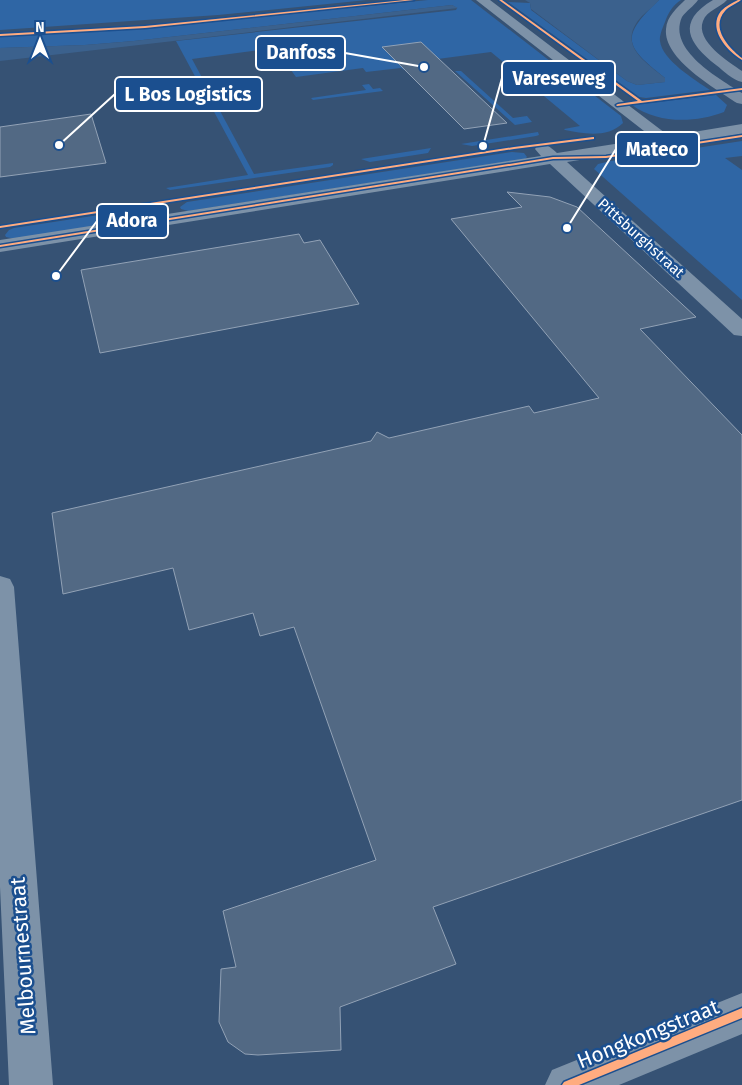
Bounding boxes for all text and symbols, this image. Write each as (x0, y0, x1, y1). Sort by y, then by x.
north arrow (15, 15, 65, 65)
text: N (35, 19, 45, 36)
callout: Danfoss (256, 36, 345, 70)
text: Danfoss (266, 41, 336, 64)
callout: Vareseweg (502, 61, 615, 95)
text: Vareseweg (512, 67, 606, 90)
callout: L Bos Logistics (115, 77, 262, 111)
text: L Bos Logistics (124, 83, 252, 106)
callout: Mateco (616, 132, 699, 166)
text: Mateco (626, 138, 688, 161)
street label: Pittsburghstraat (594, 195, 688, 282)
callout: Adora (97, 204, 168, 238)
text: Adora (105, 209, 158, 232)
street label: Melbournestraat (4, 876, 41, 1036)
street label: Hongkongstraat (573, 994, 723, 1074)

